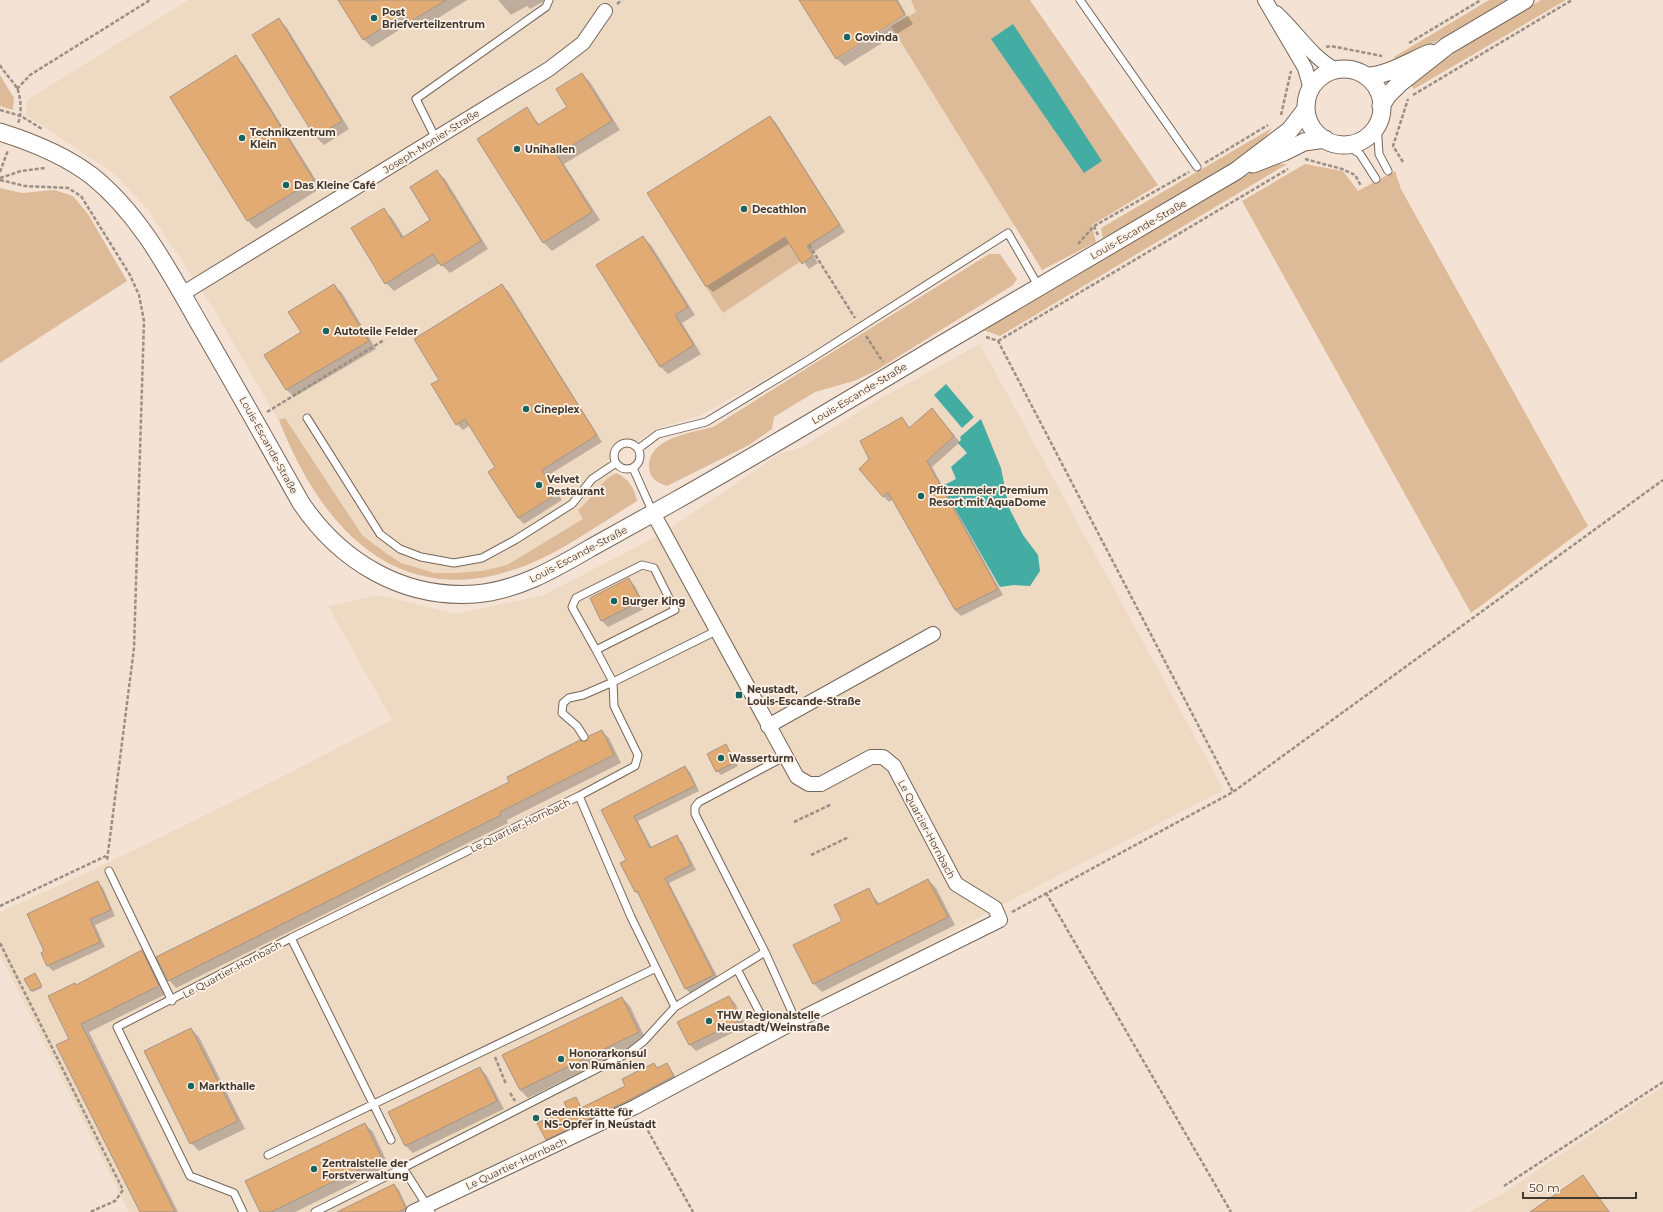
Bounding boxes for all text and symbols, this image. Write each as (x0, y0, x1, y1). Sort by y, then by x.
place label: Post Briefverteilzentrum (382, 6, 485, 31)
marker: Post Briefverteilzentrum (369, 13, 379, 23)
place label: Govinda (855, 31, 898, 44)
marker: Govinda (842, 32, 852, 42)
street label: Joseph-Monier-Straße (380, 107, 482, 177)
place label: Technikzentrum Klein (250, 126, 336, 151)
marker: Technikzentrum Klein (237, 133, 247, 143)
place label: Unihallen (525, 143, 575, 156)
marker: Unihallen (512, 144, 522, 154)
place label: Das Kleine Café (294, 179, 376, 192)
marker: Das Kleine Café (281, 180, 291, 190)
street label: Louis-Escande-Straße (1088, 197, 1189, 262)
place label: Decathlon (752, 203, 806, 216)
marker: Decathlon (739, 204, 749, 214)
place label: Autoteile Felder (333, 325, 419, 338)
marker: Autoteile Felder (321, 326, 331, 336)
street label: Louis-Escande-Straße (809, 360, 909, 427)
street label: Louis-Escande-Straße (236, 394, 301, 496)
place label: Cineplex (534, 403, 580, 416)
marker: Cineplex (521, 404, 531, 414)
place label: Velvet Restaurant (546, 473, 605, 498)
marker: Velvet Restaurant (534, 480, 544, 490)
place label: Pfitzenmeier Premium Resort mit AquaDome (929, 484, 1048, 509)
marker: Pfitzenmeier Premium Resort mit AquaDome (916, 491, 926, 501)
street label: Louis-Escande-Straße (527, 523, 629, 586)
place label: Burger King (622, 595, 686, 608)
marker: Burger King (609, 596, 619, 606)
place label: Neustadt, Louis-Escande-Straße (747, 683, 861, 708)
marker: Neustadt, Louis-Escande-Straße (734, 690, 744, 700)
place label: Wasserturm (729, 752, 794, 765)
marker: Wasserturm (716, 753, 726, 763)
street label: Le Quartier-Hornbach (895, 778, 958, 881)
street label: Le Quartier-Hornbach (468, 795, 573, 855)
street label: Le Quartier-Hornbach (181, 938, 284, 1001)
place label: THW Regionalstelle Neustadt/Weinstraße (717, 1009, 830, 1034)
marker: THW Regionalstelle Neustadt/Weinstraße (704, 1016, 714, 1026)
place label: Honorarkonsul von Rumänien (568, 1047, 646, 1072)
marker: Honorarkonsul von Rumänien (556, 1054, 566, 1064)
place label: Markthalle (199, 1080, 255, 1093)
marker: Markthalle (186, 1081, 196, 1091)
place label: Gedenkstätte für NS-Opfer in Neustadt (544, 1106, 657, 1131)
marker: Gedenkstätte für NS-Opfer in Neustadt (531, 1113, 541, 1123)
street label: Le Quartier-Hornbach (464, 1134, 569, 1193)
place label: Zentralstelle der Forstverwaltung (322, 1157, 409, 1182)
marker: Zentralstelle der Forstverwaltung (309, 1164, 319, 1174)
scale bar (1523, 1174, 1636, 1200)
text: 50 m (1529, 1180, 1560, 1195)

